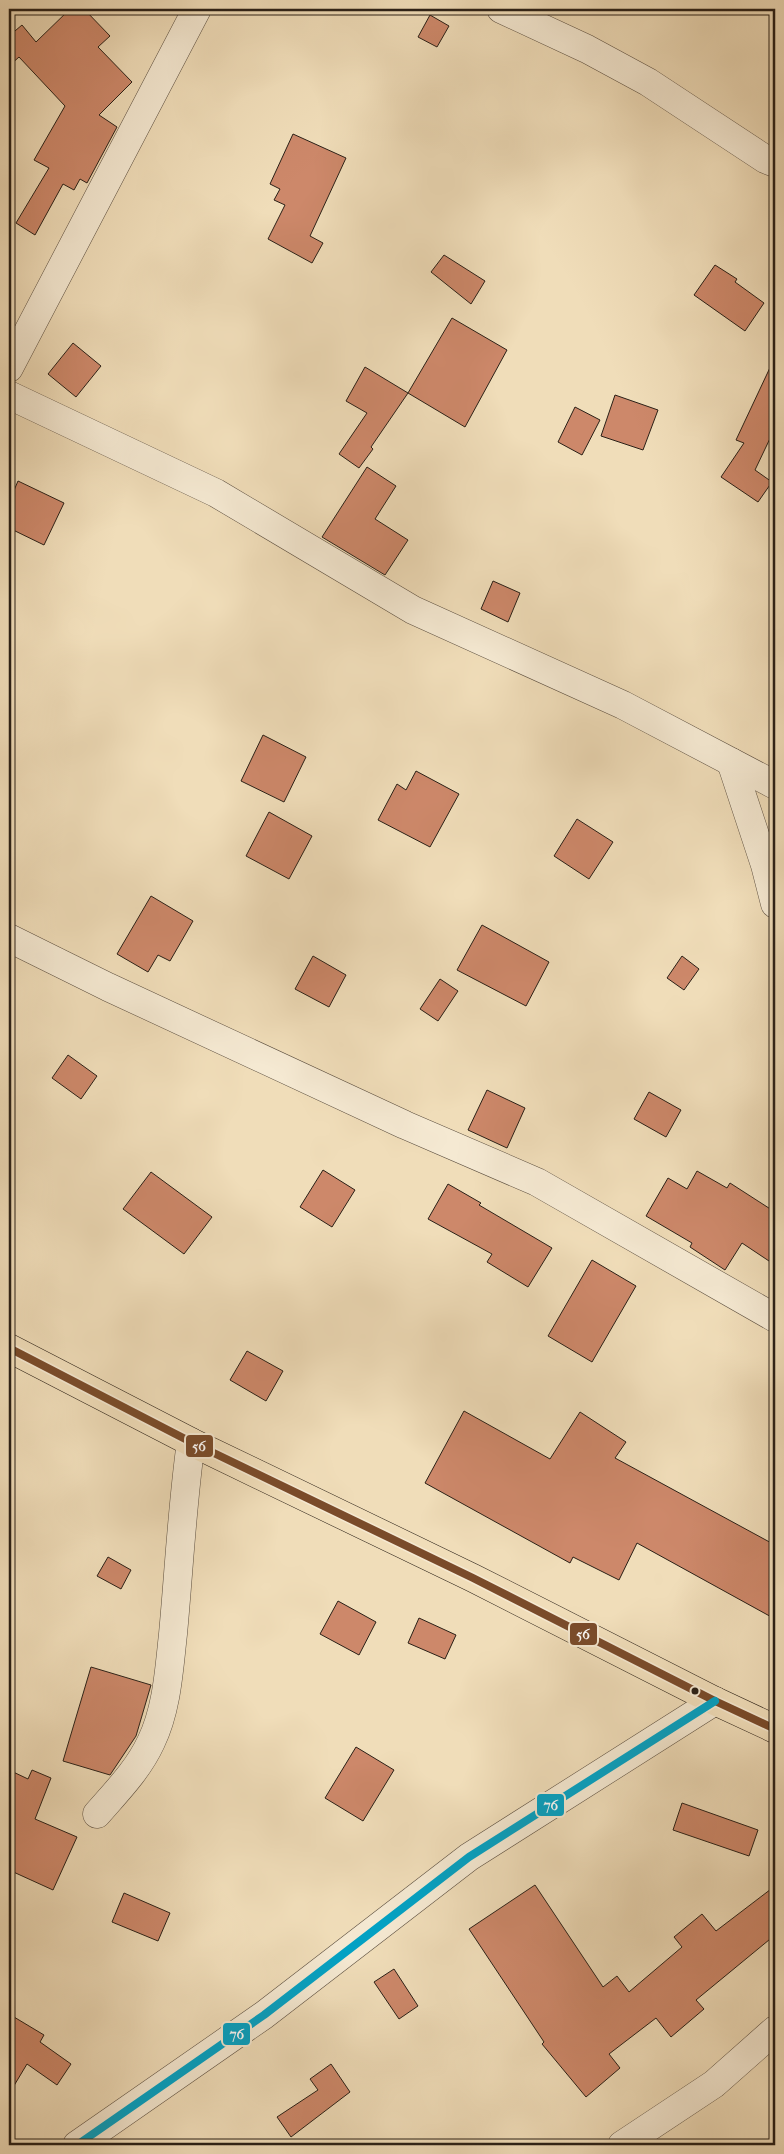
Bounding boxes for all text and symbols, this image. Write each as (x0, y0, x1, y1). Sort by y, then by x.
line badge: 56 (185, 1434, 214, 1458)
text: 56 (192, 1438, 206, 1455)
line badge: 56 (569, 1622, 598, 1646)
text: 56 (576, 1626, 590, 1643)
unlabelled marker (690, 1686, 700, 1696)
line badge: 76 (536, 1793, 565, 1817)
text: 76 (543, 1797, 559, 1814)
line badge: 76 (222, 2022, 251, 2046)
text: 76 (229, 2026, 245, 2043)

